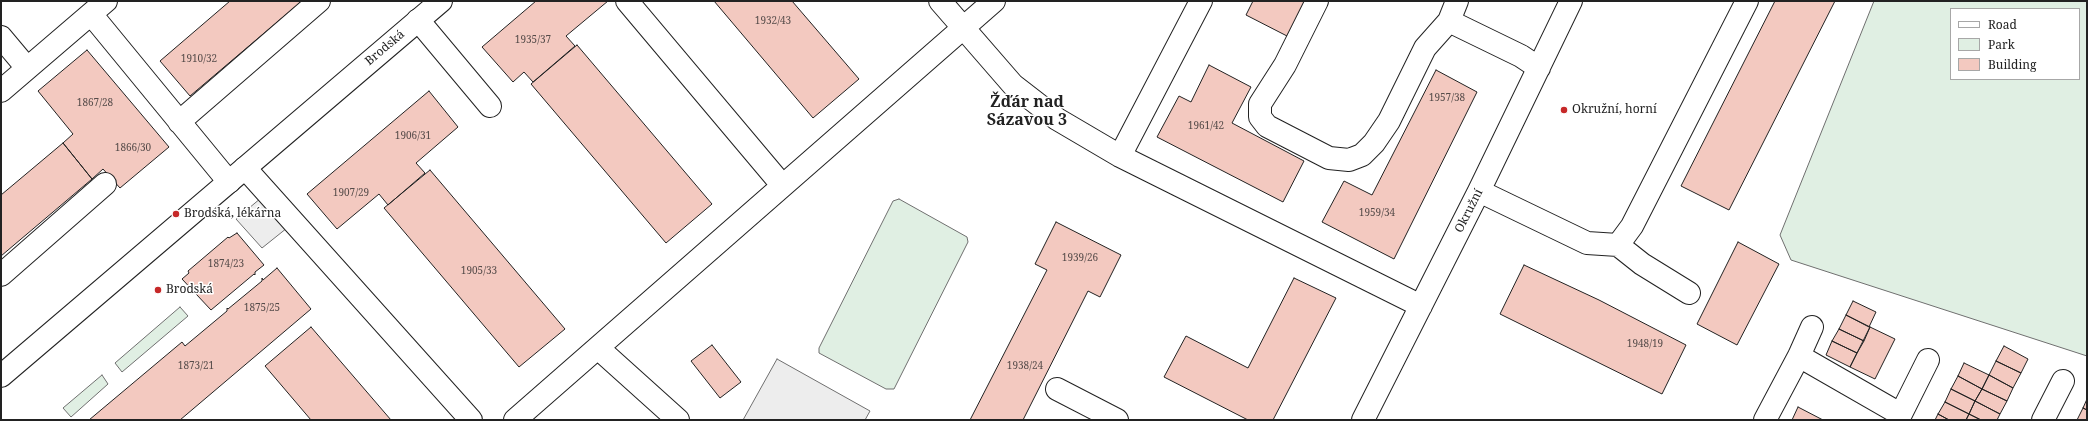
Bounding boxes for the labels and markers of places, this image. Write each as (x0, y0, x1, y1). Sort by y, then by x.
place label: Okružní, horní (1572, 103, 1657, 117)
marker: Okružní, horní (1559, 105, 1569, 115)
place label: Brodská, lékárna (184, 207, 281, 221)
marker: Brodská, lékárna (171, 209, 181, 219)
place label: Brodská (166, 283, 213, 297)
marker: Brodská (153, 285, 163, 295)

